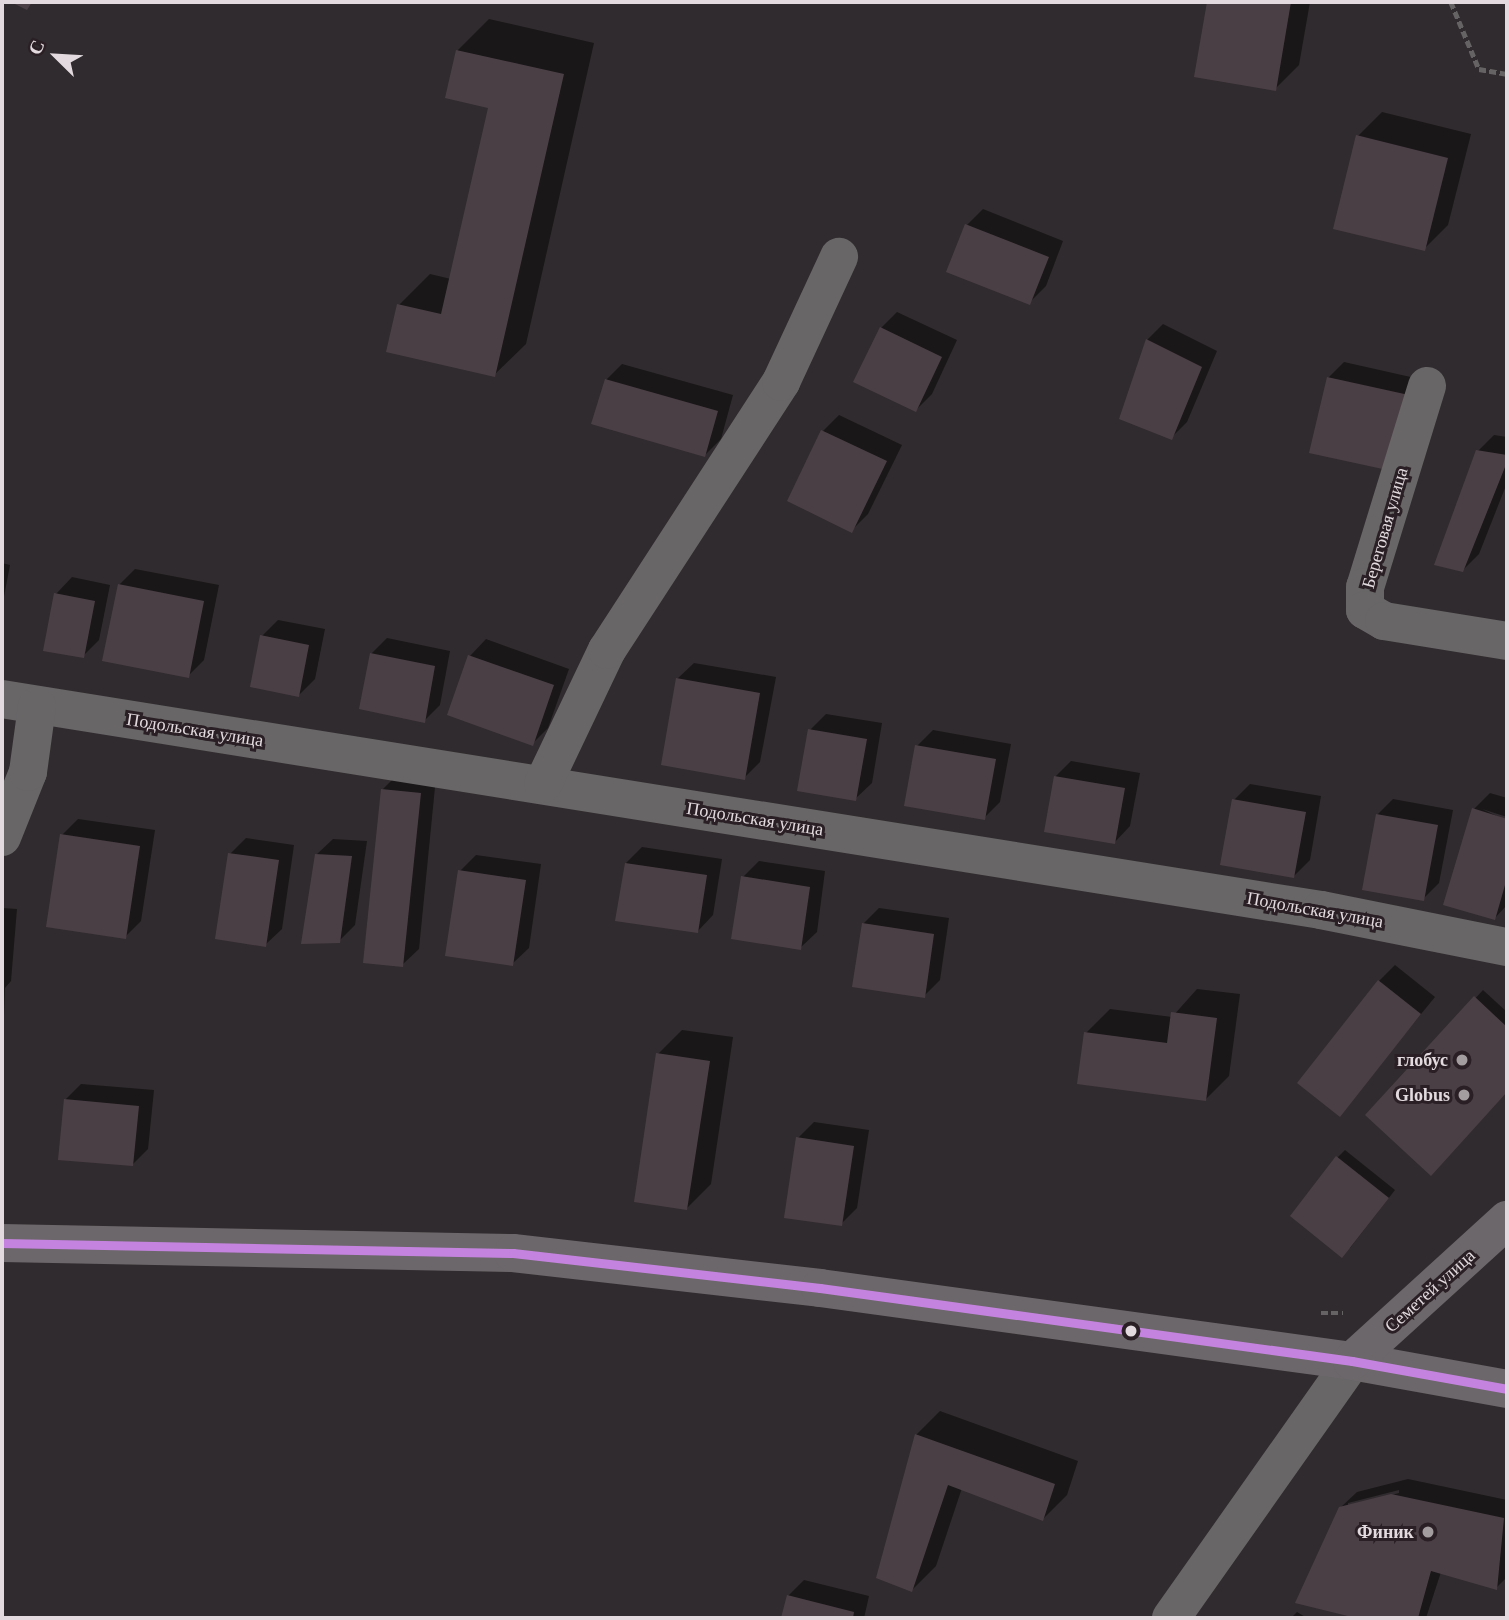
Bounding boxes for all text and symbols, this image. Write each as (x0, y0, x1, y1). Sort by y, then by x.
north arrow (21, 21, 91, 91)
text: С (24, 37, 49, 58)
street label: Береговая улица (1357, 465, 1413, 591)
street label: Подольская улица (125, 709, 265, 751)
street label: Подольская улица (685, 798, 825, 840)
street label: Подольская улица (1245, 887, 1385, 933)
place label: глобус (1397, 1049, 1448, 1071)
marker: глобус (1454, 1052, 1470, 1068)
place label: Globus (1395, 1084, 1450, 1106)
marker: Globus (1456, 1087, 1472, 1103)
street label: Семетей улица (1380, 1245, 1480, 1337)
unlabelled marker (1124, 1324, 1138, 1338)
place label: Финик (1357, 1521, 1414, 1543)
marker: Финик (1420, 1524, 1436, 1540)

